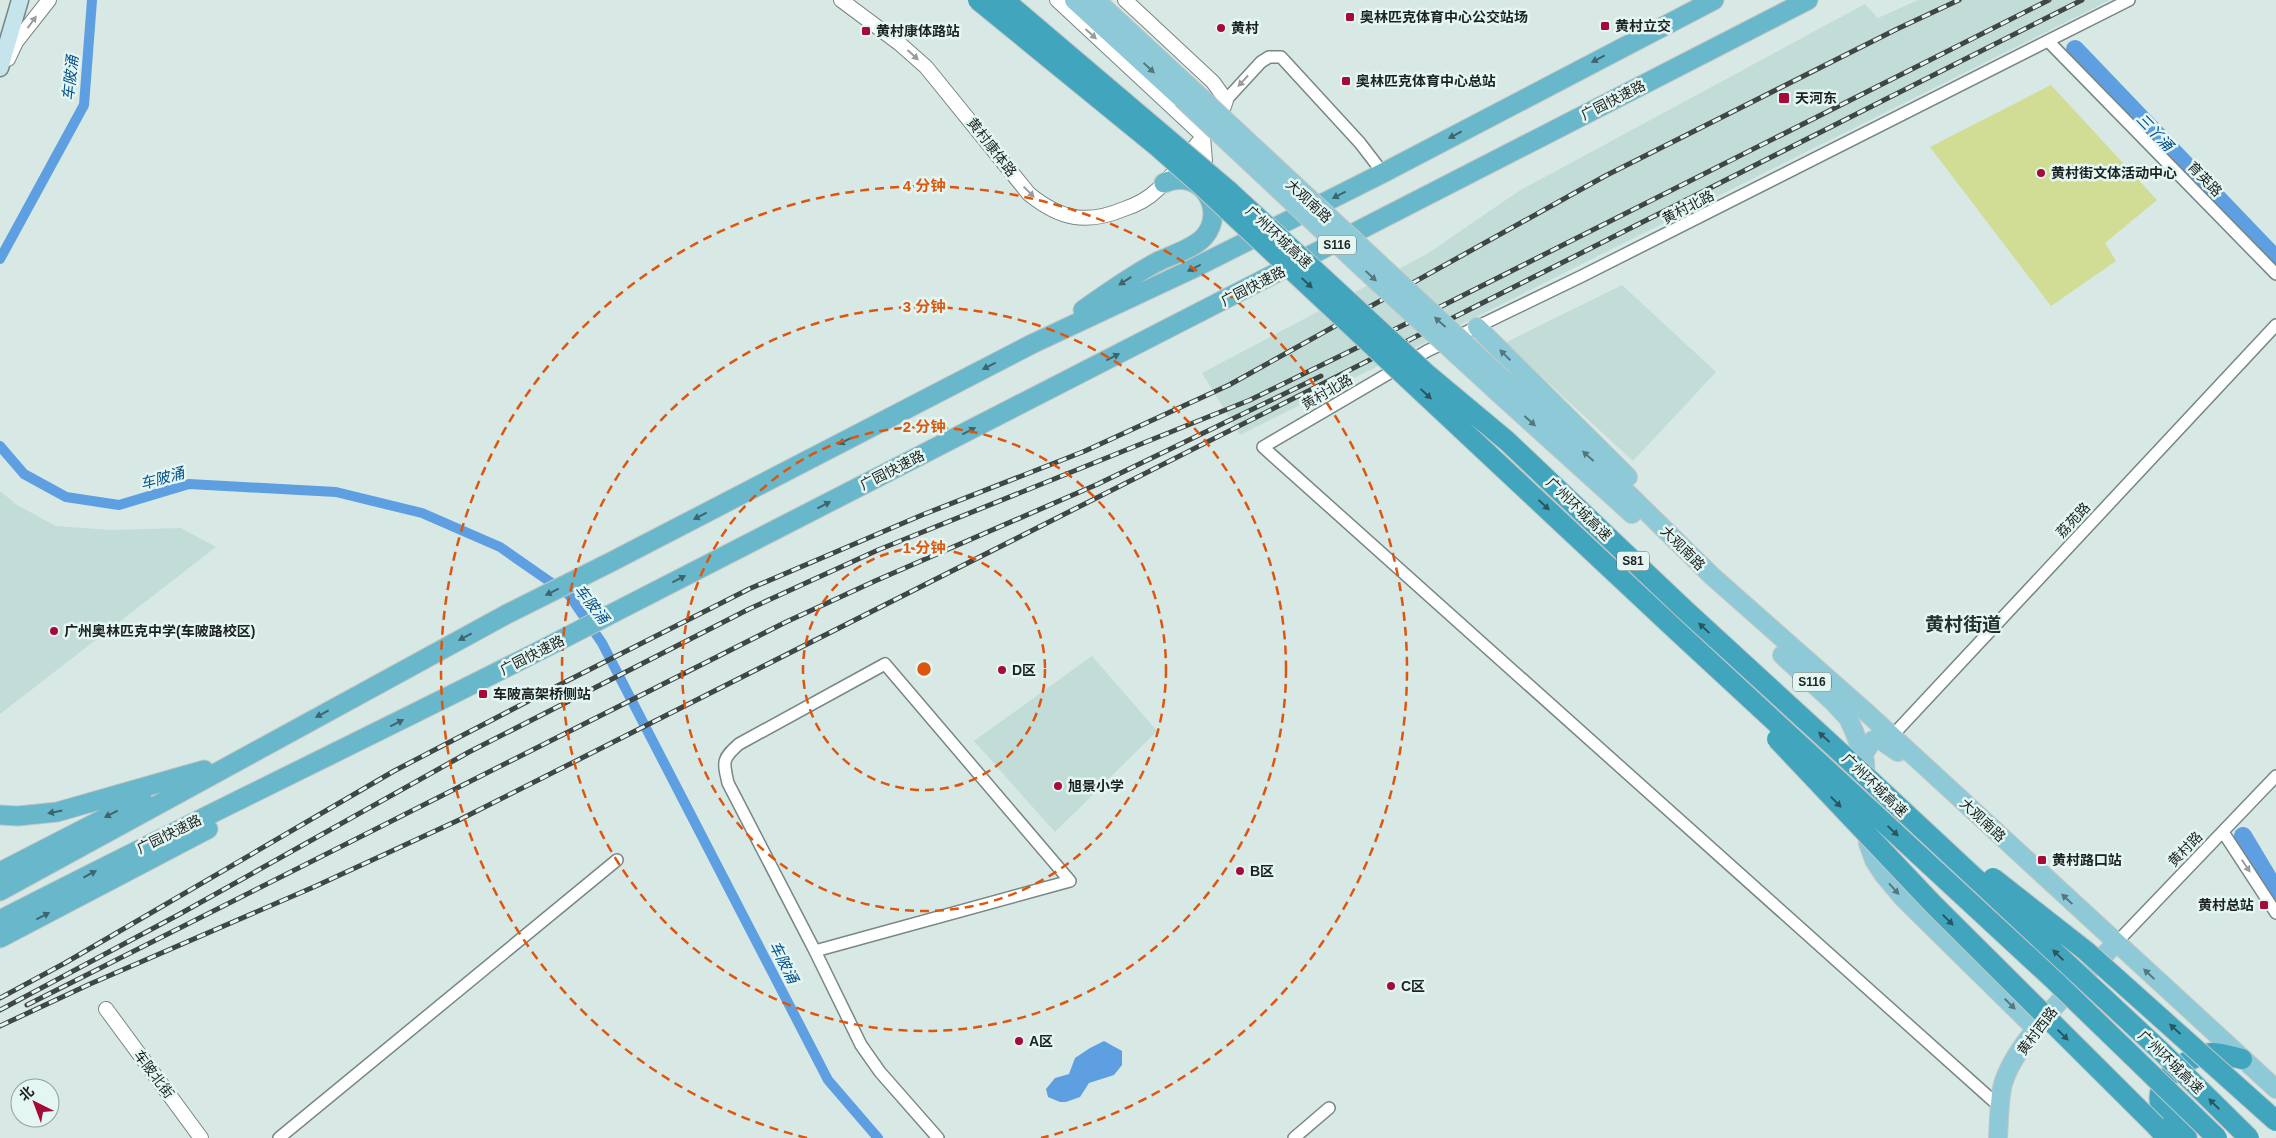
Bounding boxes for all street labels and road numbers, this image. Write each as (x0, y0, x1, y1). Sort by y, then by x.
street label: 广园快速路 (1578, 77, 1648, 123)
street label: 黄村康体路 (964, 114, 1020, 180)
street label: 育英路 (2185, 158, 2225, 200)
street label: 大观南路 (1283, 176, 1335, 226)
street label: 黄村北路 (1659, 187, 1717, 227)
street label: 广州环城高速 (1243, 203, 1315, 271)
road number: S116 (1318, 236, 1356, 254)
street label: 广园快速路 (1218, 263, 1288, 309)
street label: 黄村北路 (1299, 371, 1355, 413)
street label: 广园快速路 (857, 447, 927, 493)
street label: 广州环城高速 (1543, 474, 1615, 544)
street label: 荔苑路 (2053, 499, 2093, 541)
street label: 大观南路 (1658, 523, 1708, 573)
road number: S81 (1617, 552, 1649, 570)
street label: 广园快速路 (497, 632, 567, 678)
road number: S116 (1793, 672, 1831, 692)
street label: 广州环城高速 (1839, 750, 1911, 820)
street label: 大观南路 (1957, 795, 2009, 845)
street label: 广园快速路 (134, 811, 204, 857)
street label: 黄村路 (2165, 828, 2205, 870)
street label: 黄村西路 (2014, 1004, 2060, 1058)
street label: 广州环城高速 (2135, 1027, 2207, 1097)
street label: 车陂北街 (131, 1047, 177, 1101)

